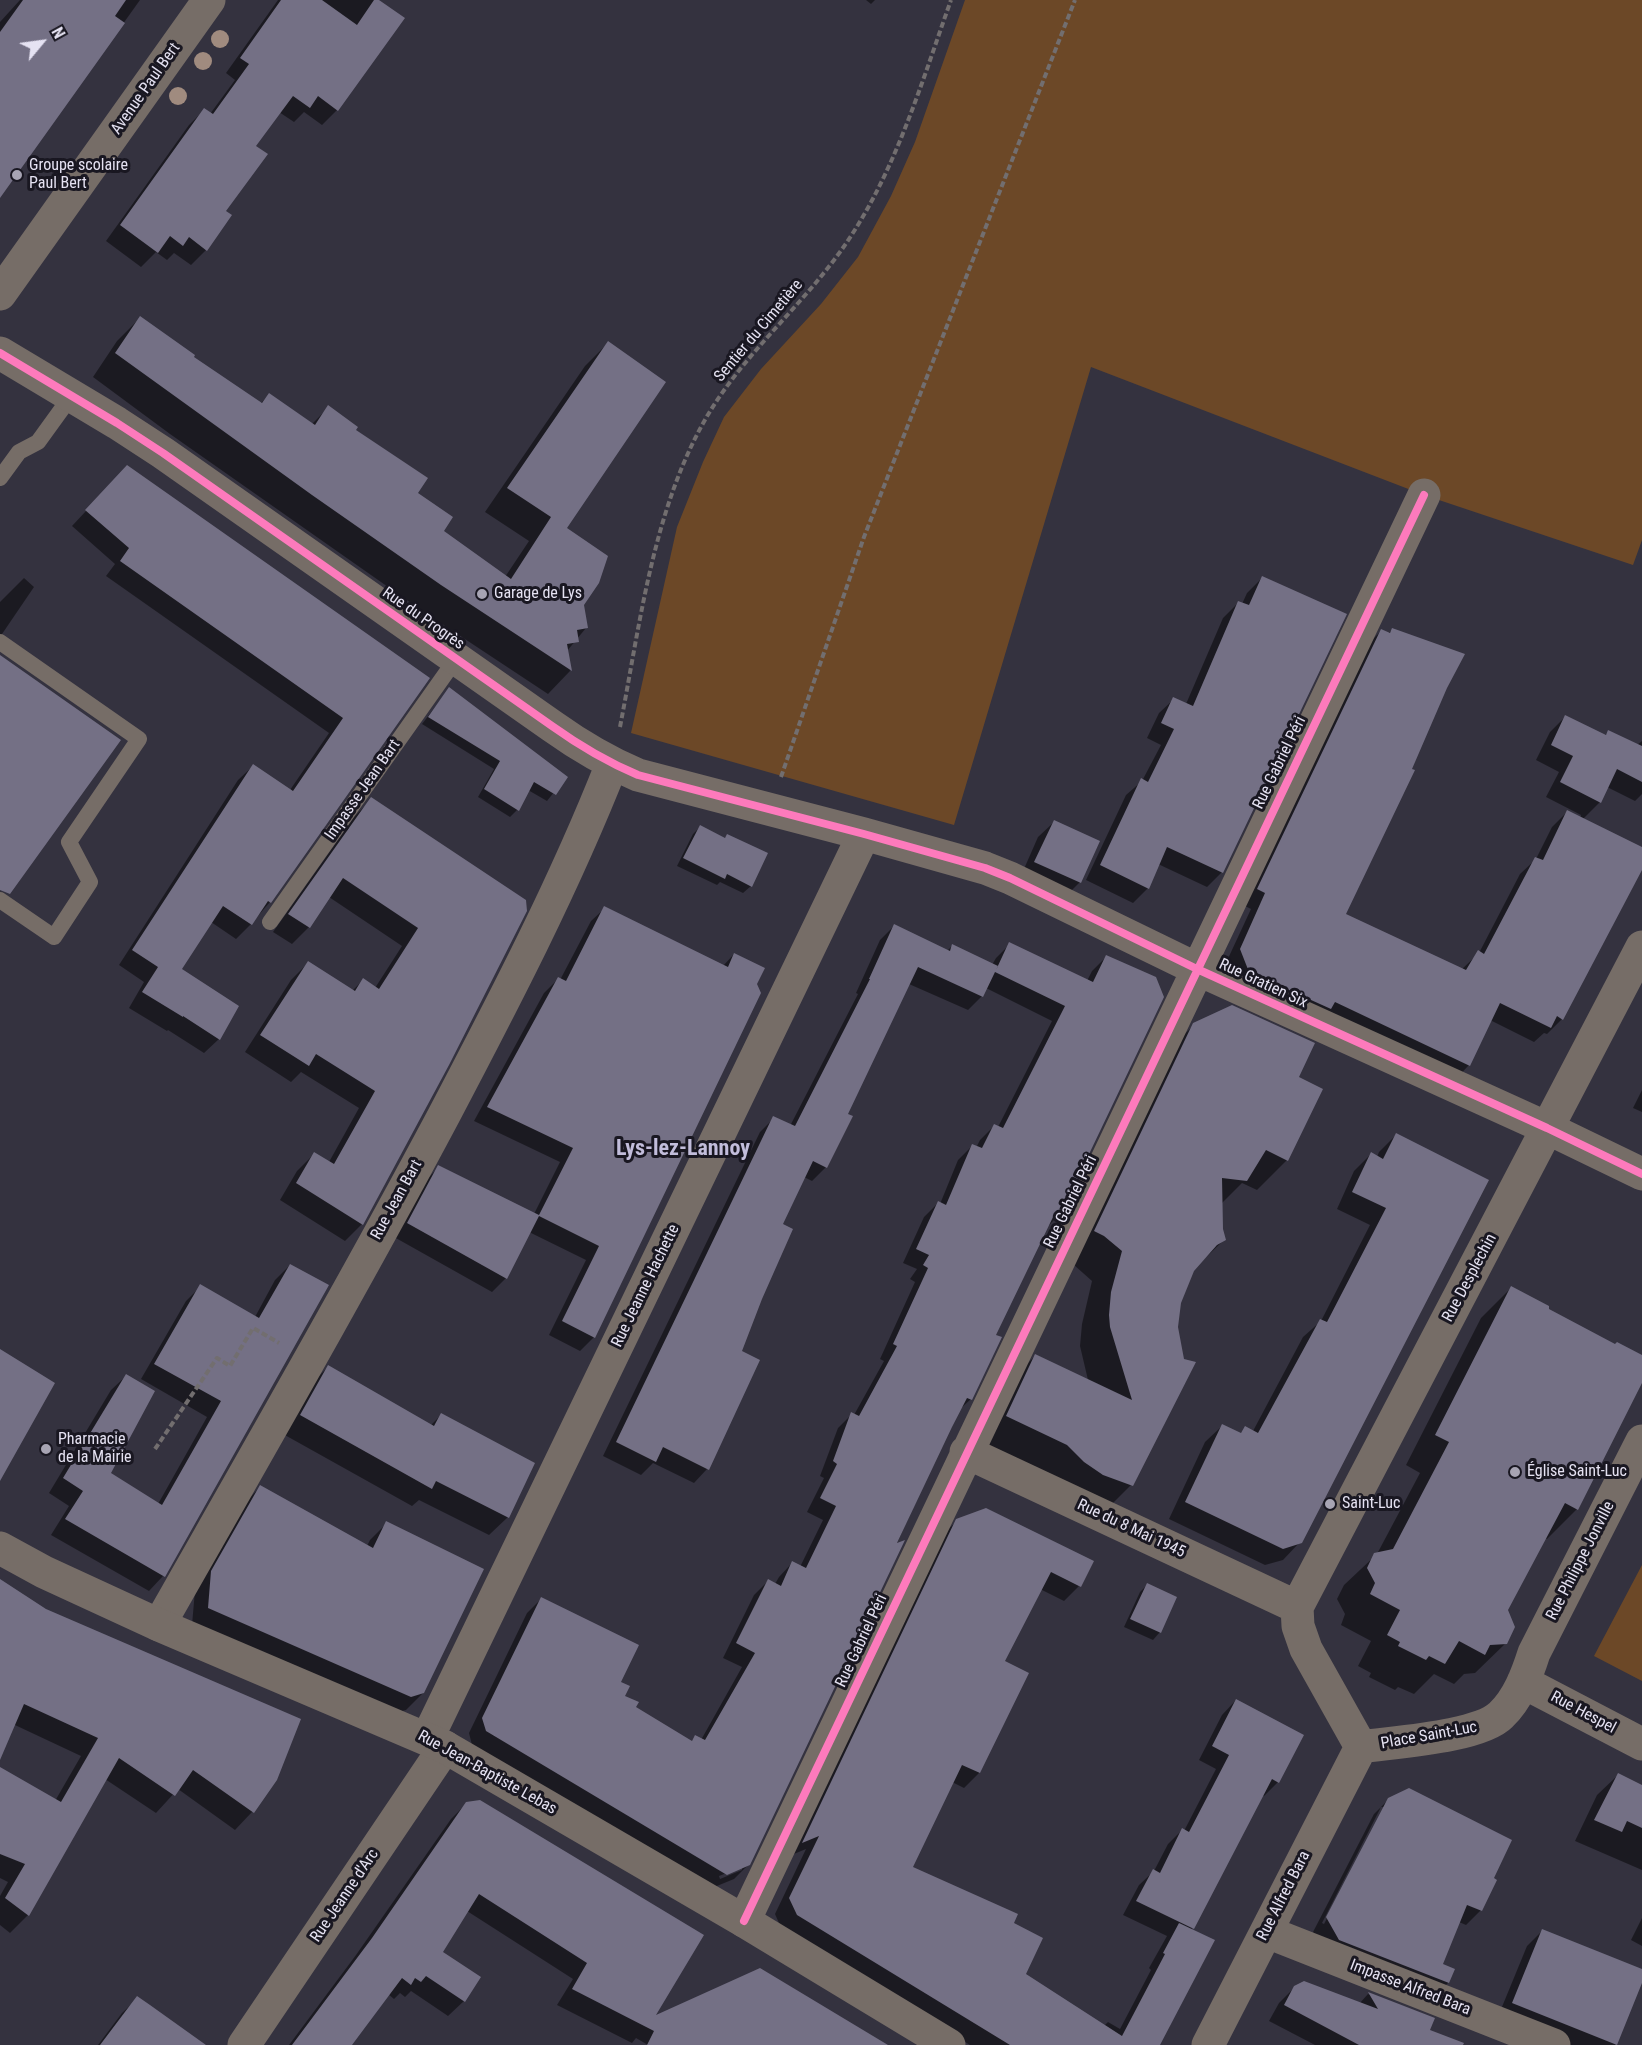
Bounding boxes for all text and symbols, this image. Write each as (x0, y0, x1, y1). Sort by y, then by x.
north arrow (12, 12, 72, 72)
text: N (47, 24, 69, 42)
street label: Avenue Paul Bert (107, 39, 185, 139)
place label: Groupe scolaire Paul Bert (29, 156, 128, 194)
marker: Groupe scolaire Paul Bert (10, 168, 24, 182)
street label: Sentier du Cimetière (711, 276, 807, 386)
street label: Rue du Progrès (378, 584, 468, 654)
place label: Garage de Lys (494, 584, 582, 604)
marker: Garage de Lys (475, 587, 489, 601)
street label: Rue Gabriel Péri (1249, 714, 1311, 812)
street label: Impasse Jean Bart (321, 736, 405, 844)
street label: Rue Gratien Six (1216, 955, 1310, 1013)
district label: Lys-lez-Lannoy (616, 1136, 750, 1162)
street label: Rue Gabriel Péri (1040, 1153, 1102, 1251)
street label: Rue Jean Bart (367, 1157, 427, 1243)
street label: Rue Jeanne Hachette (608, 1222, 684, 1350)
street label: Rue Desplechin (1439, 1231, 1501, 1325)
place label: Pharmacie de la Mairie (58, 1430, 132, 1468)
marker: Pharmacie de la Mairie (39, 1442, 53, 1456)
place label: Église Saint-Luc (1527, 1462, 1627, 1482)
marker: Église Saint-Luc (1508, 1465, 1522, 1479)
place label: Saint-Luc (1342, 1494, 1400, 1514)
street label: Rue du 8 Mai 1945 (1074, 1496, 1188, 1562)
marker: Saint-Luc (1323, 1497, 1337, 1511)
street label: Rue Philippe Jonville (1543, 1498, 1619, 1624)
street label: Rue Gabriel Péri (832, 1591, 892, 1691)
street label: Rue Hespel (1547, 1688, 1619, 1738)
street label: Place Saint-Luc (1379, 1718, 1479, 1754)
street label: Rue Jean-Baptiste Lebas (414, 1727, 560, 1819)
street label: Rue Jeanne d'Arc (307, 1846, 383, 1946)
street label: Rue Alfred Bara (1253, 1848, 1315, 1944)
street label: Impasse Alfred Bara (1347, 1956, 1473, 2020)

